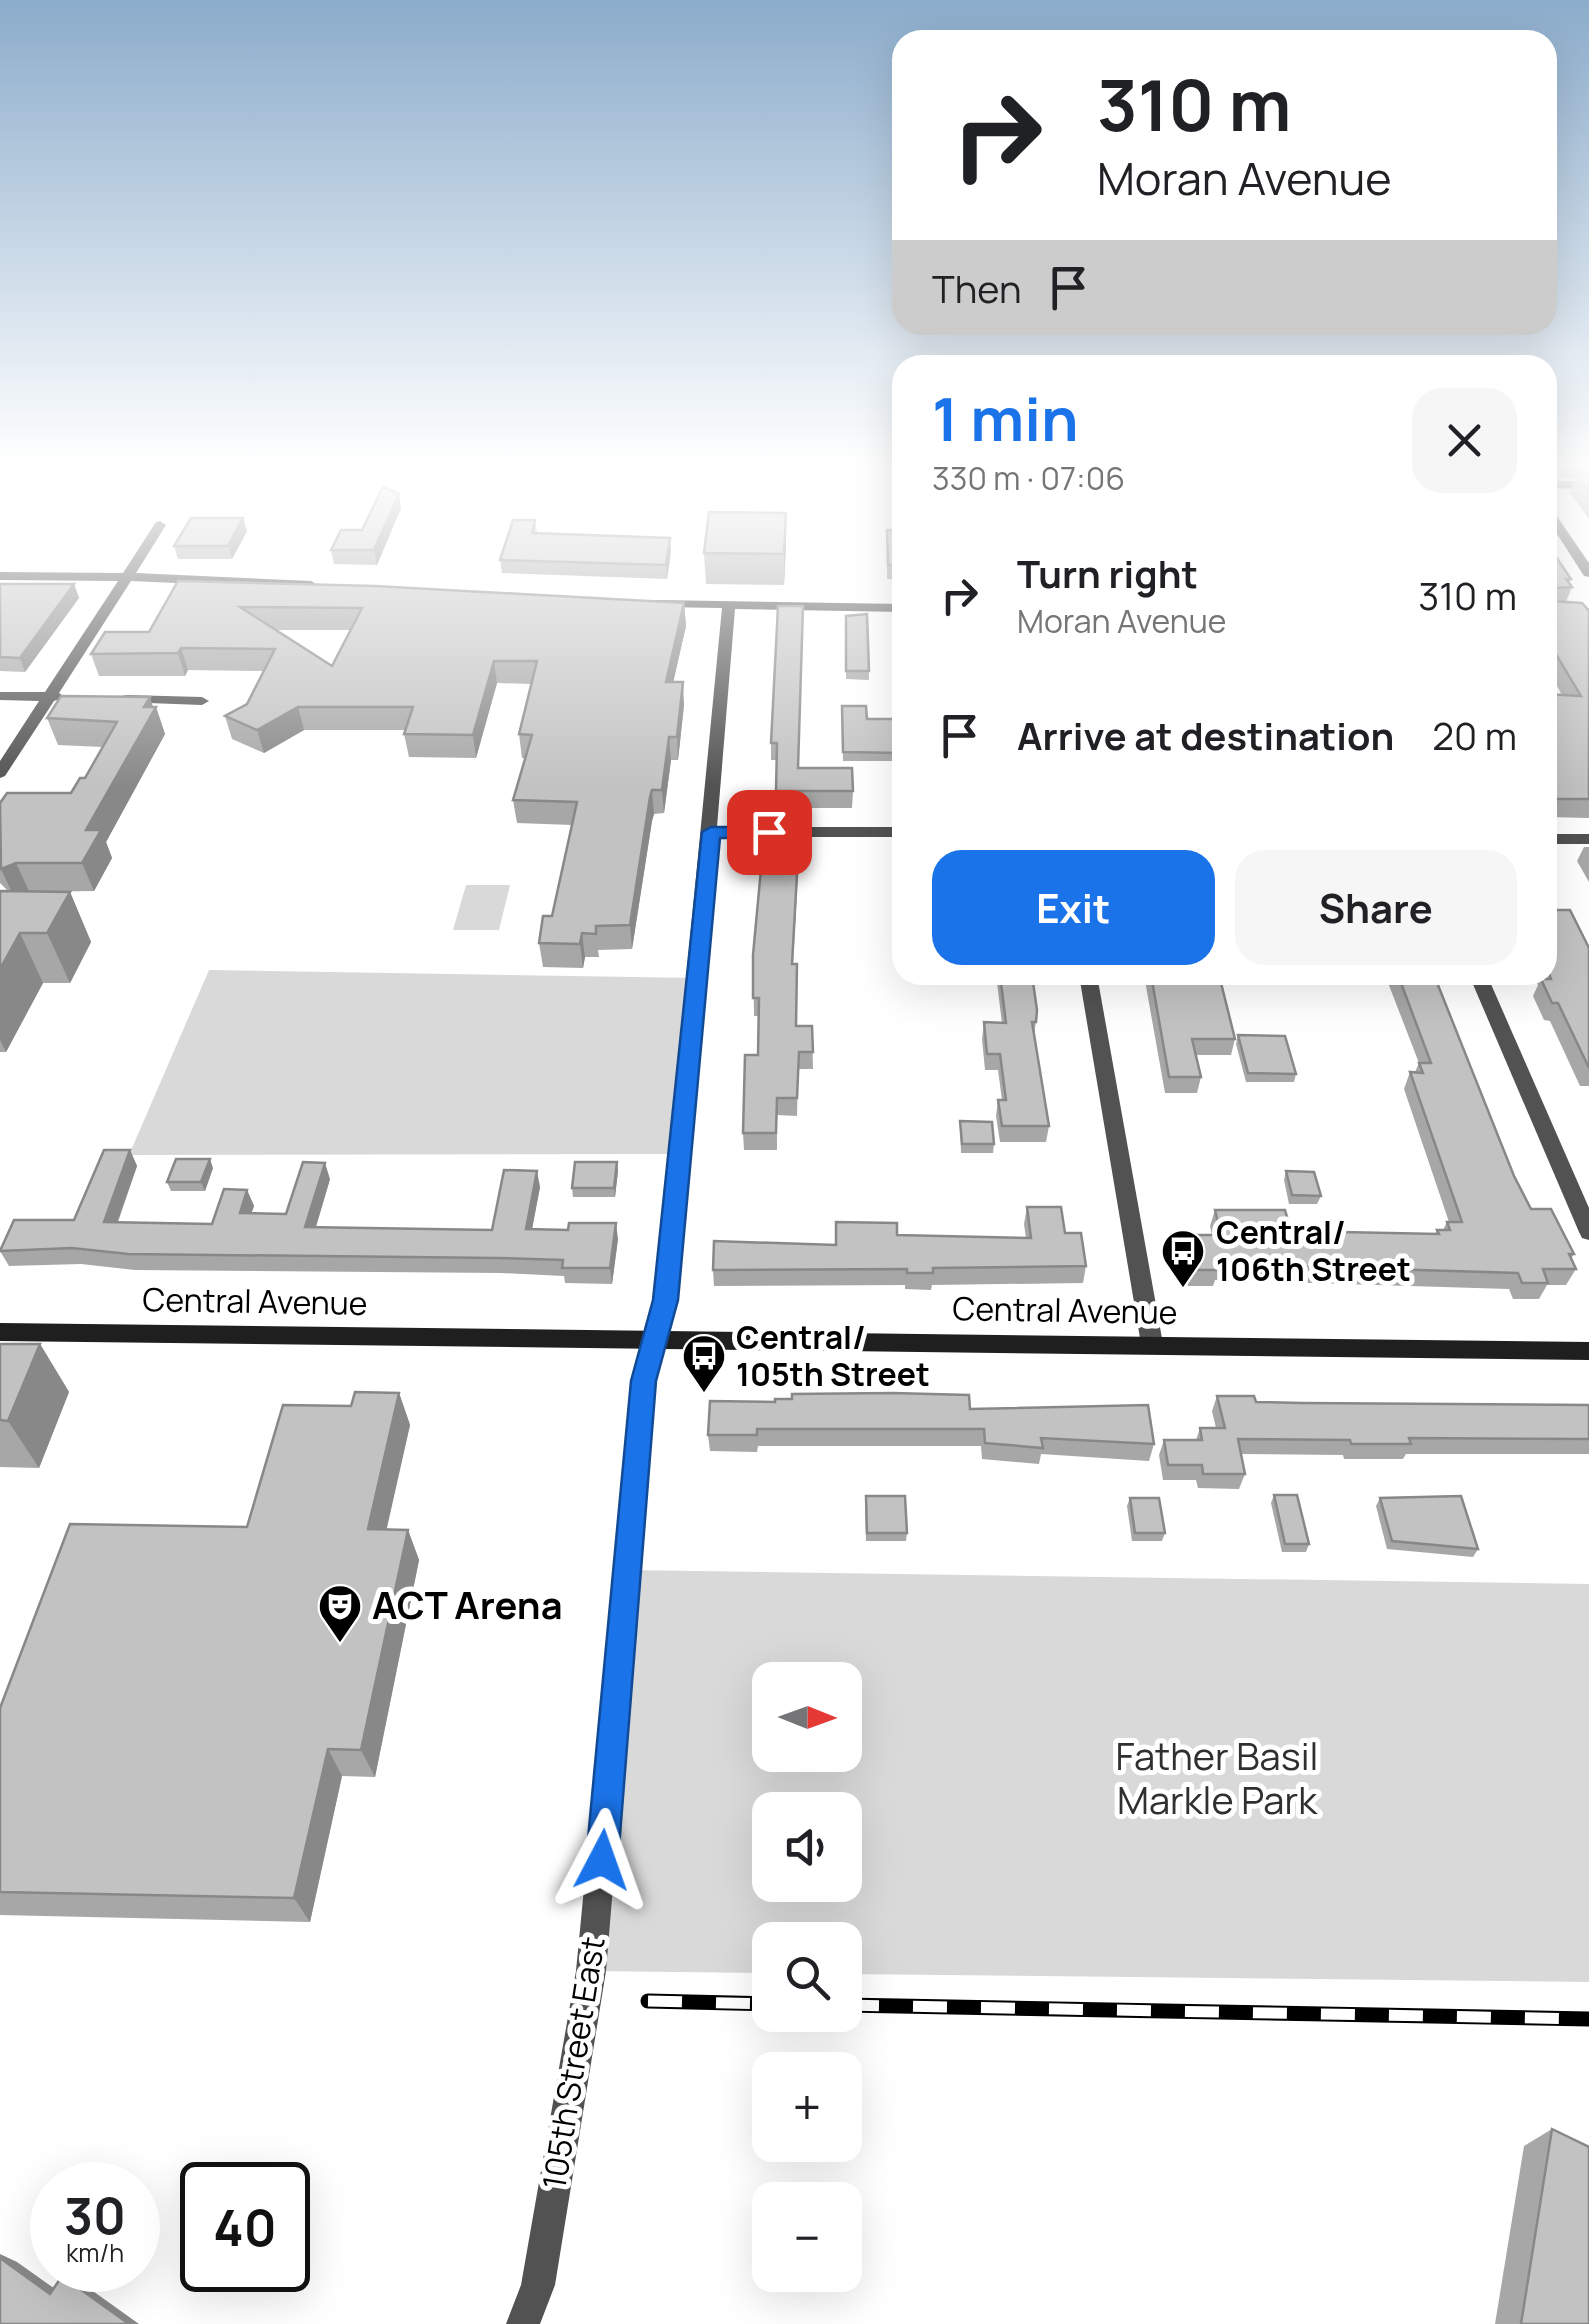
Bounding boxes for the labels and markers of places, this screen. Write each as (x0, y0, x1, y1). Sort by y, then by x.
pin (727, 790, 812, 875)
place label: Central/ 106th Street (1216, 1210, 1411, 1291)
bus stop icon: Central/ 106th Street (1160, 1228, 1206, 1289)
place label: Central/ 105th Street (736, 1315, 930, 1396)
bus stop icon: Central/ 105th Street (681, 1333, 727, 1394)
place label: ACT Arena (372, 1578, 563, 1630)
theatre icon: ACT Arena (317, 1583, 363, 1644)

